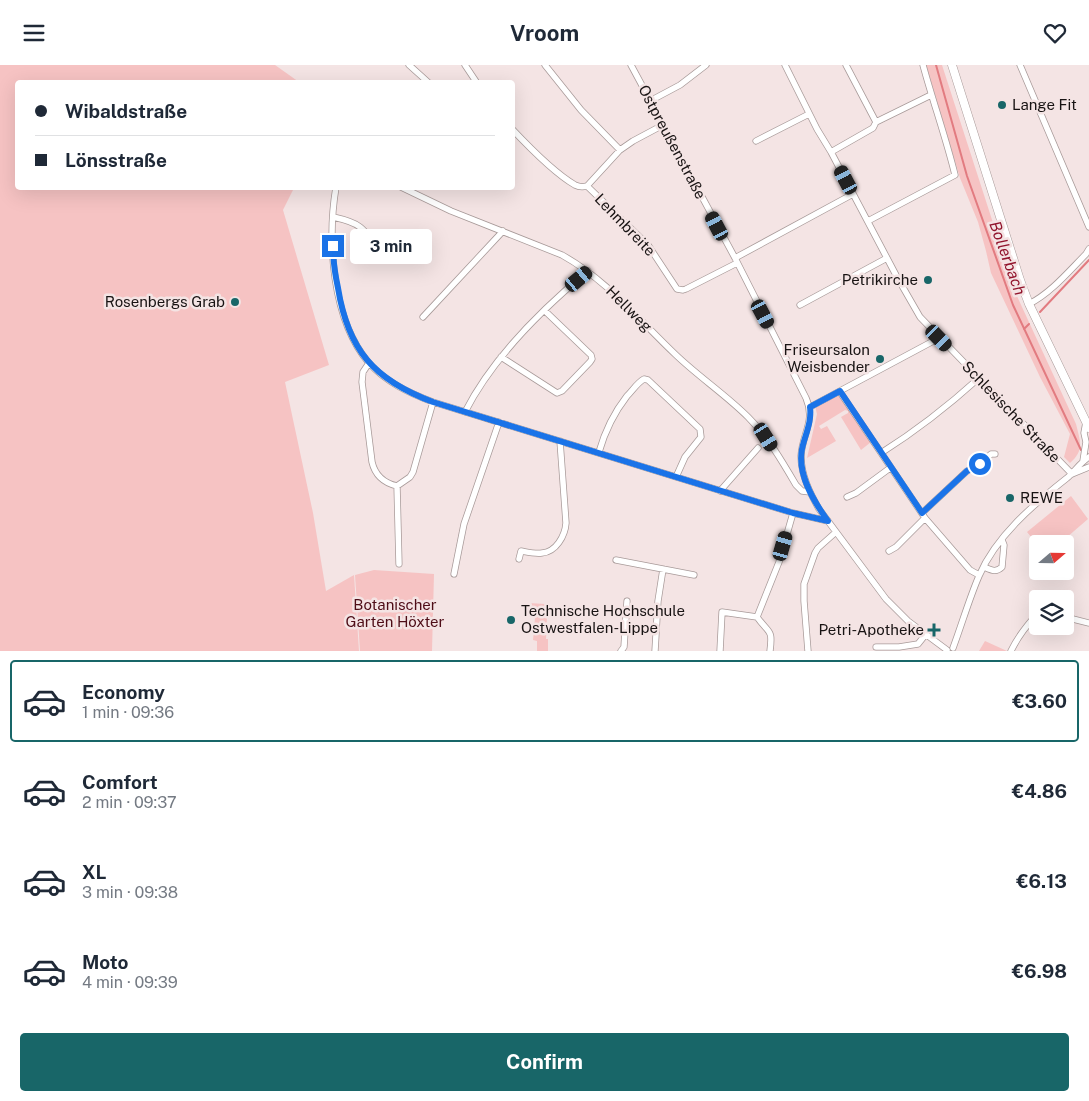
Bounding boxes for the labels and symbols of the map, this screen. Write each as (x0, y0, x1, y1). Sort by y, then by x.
street label: Ostpreußenstraße (635, 82, 710, 202)
place label: Lange Fit (1012, 96, 1077, 113)
marker: Lange Fit (996, 99, 1008, 111)
car (832, 163, 859, 197)
street label: Lehmbreite (592, 190, 659, 259)
car (703, 209, 730, 243)
water label: Bollerbach (985, 218, 1030, 298)
callout: 3 min (350, 229, 433, 263)
route end (322, 235, 344, 257)
car (562, 264, 595, 294)
place label: Petrikirche (842, 271, 918, 288)
marker: Petrikirche (922, 274, 934, 286)
street label: Hellweg (603, 282, 656, 335)
place label: Rosenbergs Grab (105, 293, 225, 310)
marker: Rosenbergs Grab (229, 296, 241, 308)
car (749, 297, 776, 331)
car (923, 322, 954, 354)
place label: Friseursalon Weisbender (784, 341, 870, 375)
marker: Friseursalon Weisbender (874, 353, 886, 365)
street label: Schlesische Straße (959, 358, 1064, 466)
car (751, 420, 780, 454)
route start (969, 453, 991, 475)
place label: REWE (1020, 489, 1063, 506)
marker: REWE (1004, 492, 1016, 504)
car (771, 530, 794, 562)
north arrow (1029, 535, 1074, 580)
park label: Botanischer Garten Höxter (346, 596, 445, 630)
place label: Technische Hochschule Ostwestfalen-Lippe (521, 602, 685, 636)
marker: Technische Hochschule Ostwestfalen-Lippe (505, 614, 517, 626)
place label: Petri-Apotheke (818, 621, 924, 638)
marker: Petri-Apotheke (928, 624, 940, 636)

